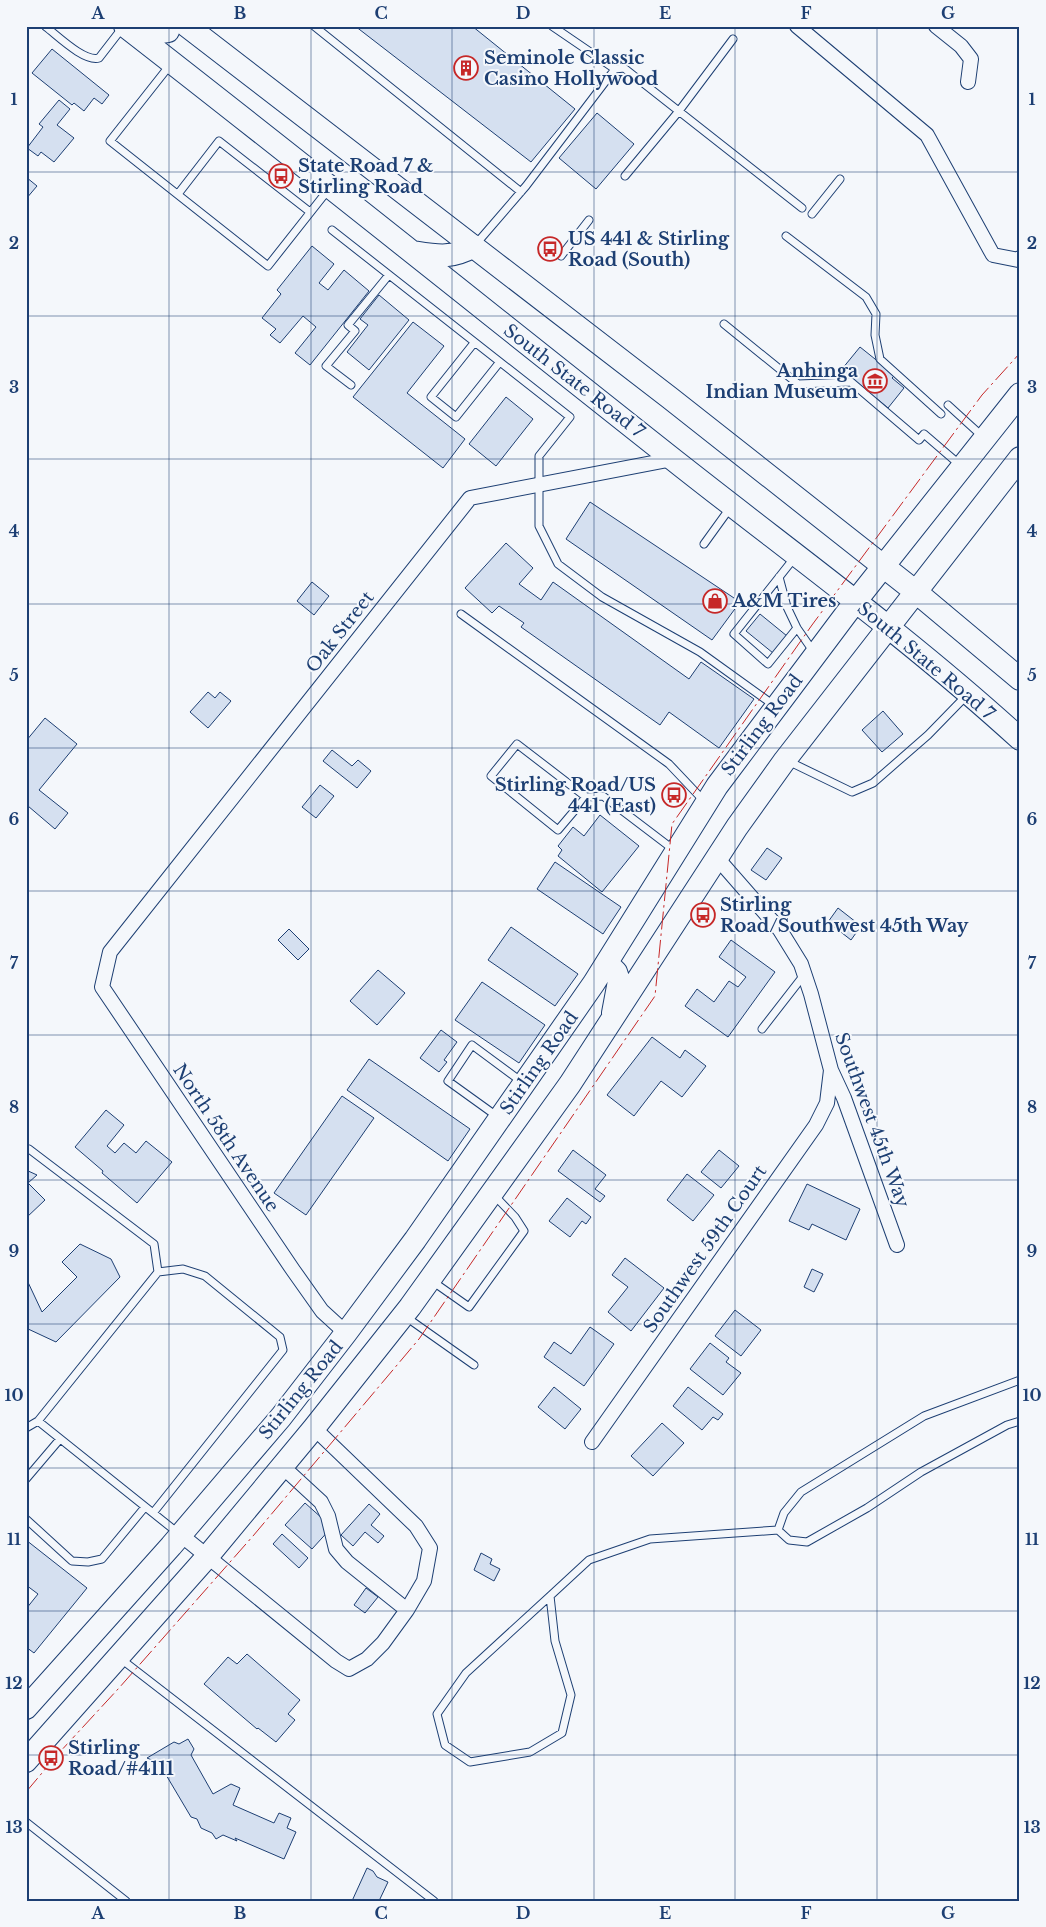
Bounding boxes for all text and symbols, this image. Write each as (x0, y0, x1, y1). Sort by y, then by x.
text: A (91, 3, 106, 23)
text: B (234, 3, 247, 23)
text: C (374, 3, 388, 23)
text: D (516, 3, 530, 23)
text: E (659, 3, 671, 23)
text: F (800, 3, 812, 23)
text: G (941, 3, 955, 23)
place label: Seminole Classic Casino Hollywood (484, 47, 659, 90)
building icon: Seminole Classic Casino Hollywood (453, 55, 479, 81)
text: 1 (11, 89, 18, 109)
text: 1 (1029, 89, 1036, 109)
place label: State Road 7 & Stirling Road (298, 155, 433, 198)
bus stop icon: State Road 7 & Stirling Road (268, 163, 294, 189)
place label: US 441 & Stirling Road (South) (568, 228, 730, 271)
text: 2 (9, 233, 19, 253)
text: 2 (1027, 233, 1037, 253)
bus stop icon: US 441 & Stirling Road (South) (537, 236, 563, 262)
street label: South State Road 7 (499, 319, 649, 443)
place label: Anhinga Indian Museum (705, 360, 859, 403)
museum icon: Anhinga Indian Museum (862, 368, 888, 394)
text: 3 (9, 377, 19, 397)
text: 3 (1027, 377, 1037, 397)
text: 4 (9, 521, 19, 541)
text: 4 (1027, 521, 1037, 541)
street label: Oak Street (301, 587, 379, 677)
shop icon: A&M Tires (702, 588, 728, 614)
place label: A&M Tires (731, 590, 836, 612)
street label: South State Road 7 (853, 597, 1000, 725)
text: 5 (9, 665, 19, 685)
text: 5 (1027, 665, 1037, 685)
street label: Stirling Road (717, 670, 807, 780)
place label: Stirling Road/US 441 (East) (495, 774, 656, 817)
bus stop icon: Stirling Road/US 441 (East) (661, 782, 687, 808)
text: 6 (9, 809, 20, 829)
text: 6 (1027, 809, 1038, 829)
place label: Stirling Road/Southwest 45th Way (720, 894, 969, 937)
bus stop icon: Stirling Road/Southwest 45th Way (690, 902, 716, 928)
text: 7 (10, 953, 19, 973)
text: 7 (1028, 953, 1037, 973)
street label: Stirling Road (495, 1007, 583, 1119)
street label: Southwest 45th Way (830, 1029, 914, 1211)
street label: North 58th Avenue (168, 1060, 284, 1216)
text: 8 (9, 1097, 19, 1117)
text: 8 (1027, 1097, 1037, 1117)
street label: Southwest 59th Court (639, 1161, 771, 1337)
text: 9 (9, 1241, 20, 1261)
text: 9 (1027, 1241, 1038, 1261)
street label: Stirling Road (254, 1336, 348, 1444)
text: 10 (4, 1385, 24, 1405)
text: 10 (1022, 1385, 1042, 1405)
text: 11 (7, 1529, 21, 1549)
text: 11 (1025, 1529, 1039, 1549)
text: 12 (5, 1673, 23, 1693)
text: 12 (1023, 1673, 1041, 1693)
place label: Stirling Road/#4111 (68, 1737, 174, 1780)
bus stop icon: Stirling Road/#4111 (38, 1745, 64, 1771)
text: 13 (5, 1817, 23, 1837)
text: 13 (1023, 1817, 1041, 1837)
text: A (91, 1903, 106, 1923)
text: B (234, 1903, 247, 1923)
text: C (374, 1903, 388, 1923)
text: D (516, 1903, 530, 1923)
text: E (659, 1903, 671, 1923)
text: F (800, 1903, 812, 1923)
text: G (941, 1903, 955, 1923)

